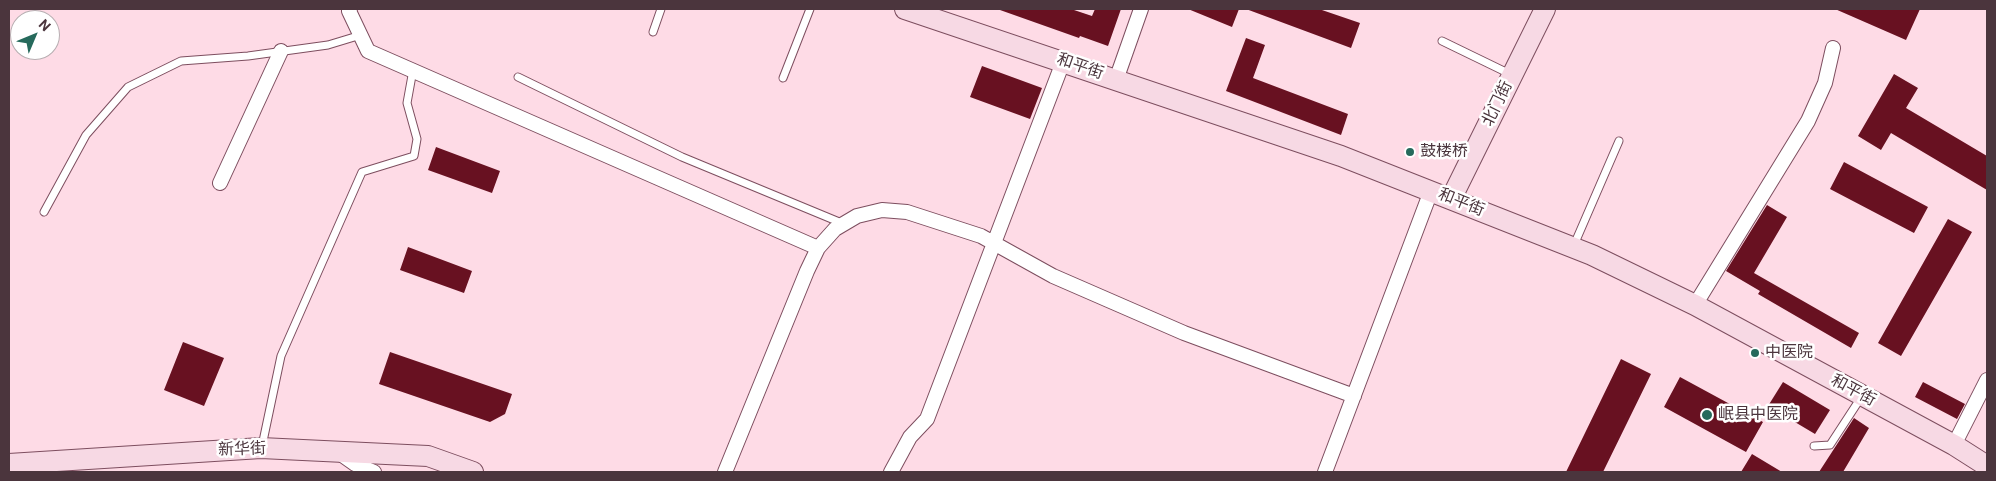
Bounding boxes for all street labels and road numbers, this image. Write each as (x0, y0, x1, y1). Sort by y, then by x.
street label: 和平街 (1054, 50, 1106, 84)
street label: 北门街 (1479, 78, 1517, 130)
street label: 和平街 (1435, 185, 1487, 221)
street label: 和平街 (1827, 371, 1879, 411)
street label: 新华街 (218, 440, 266, 460)

